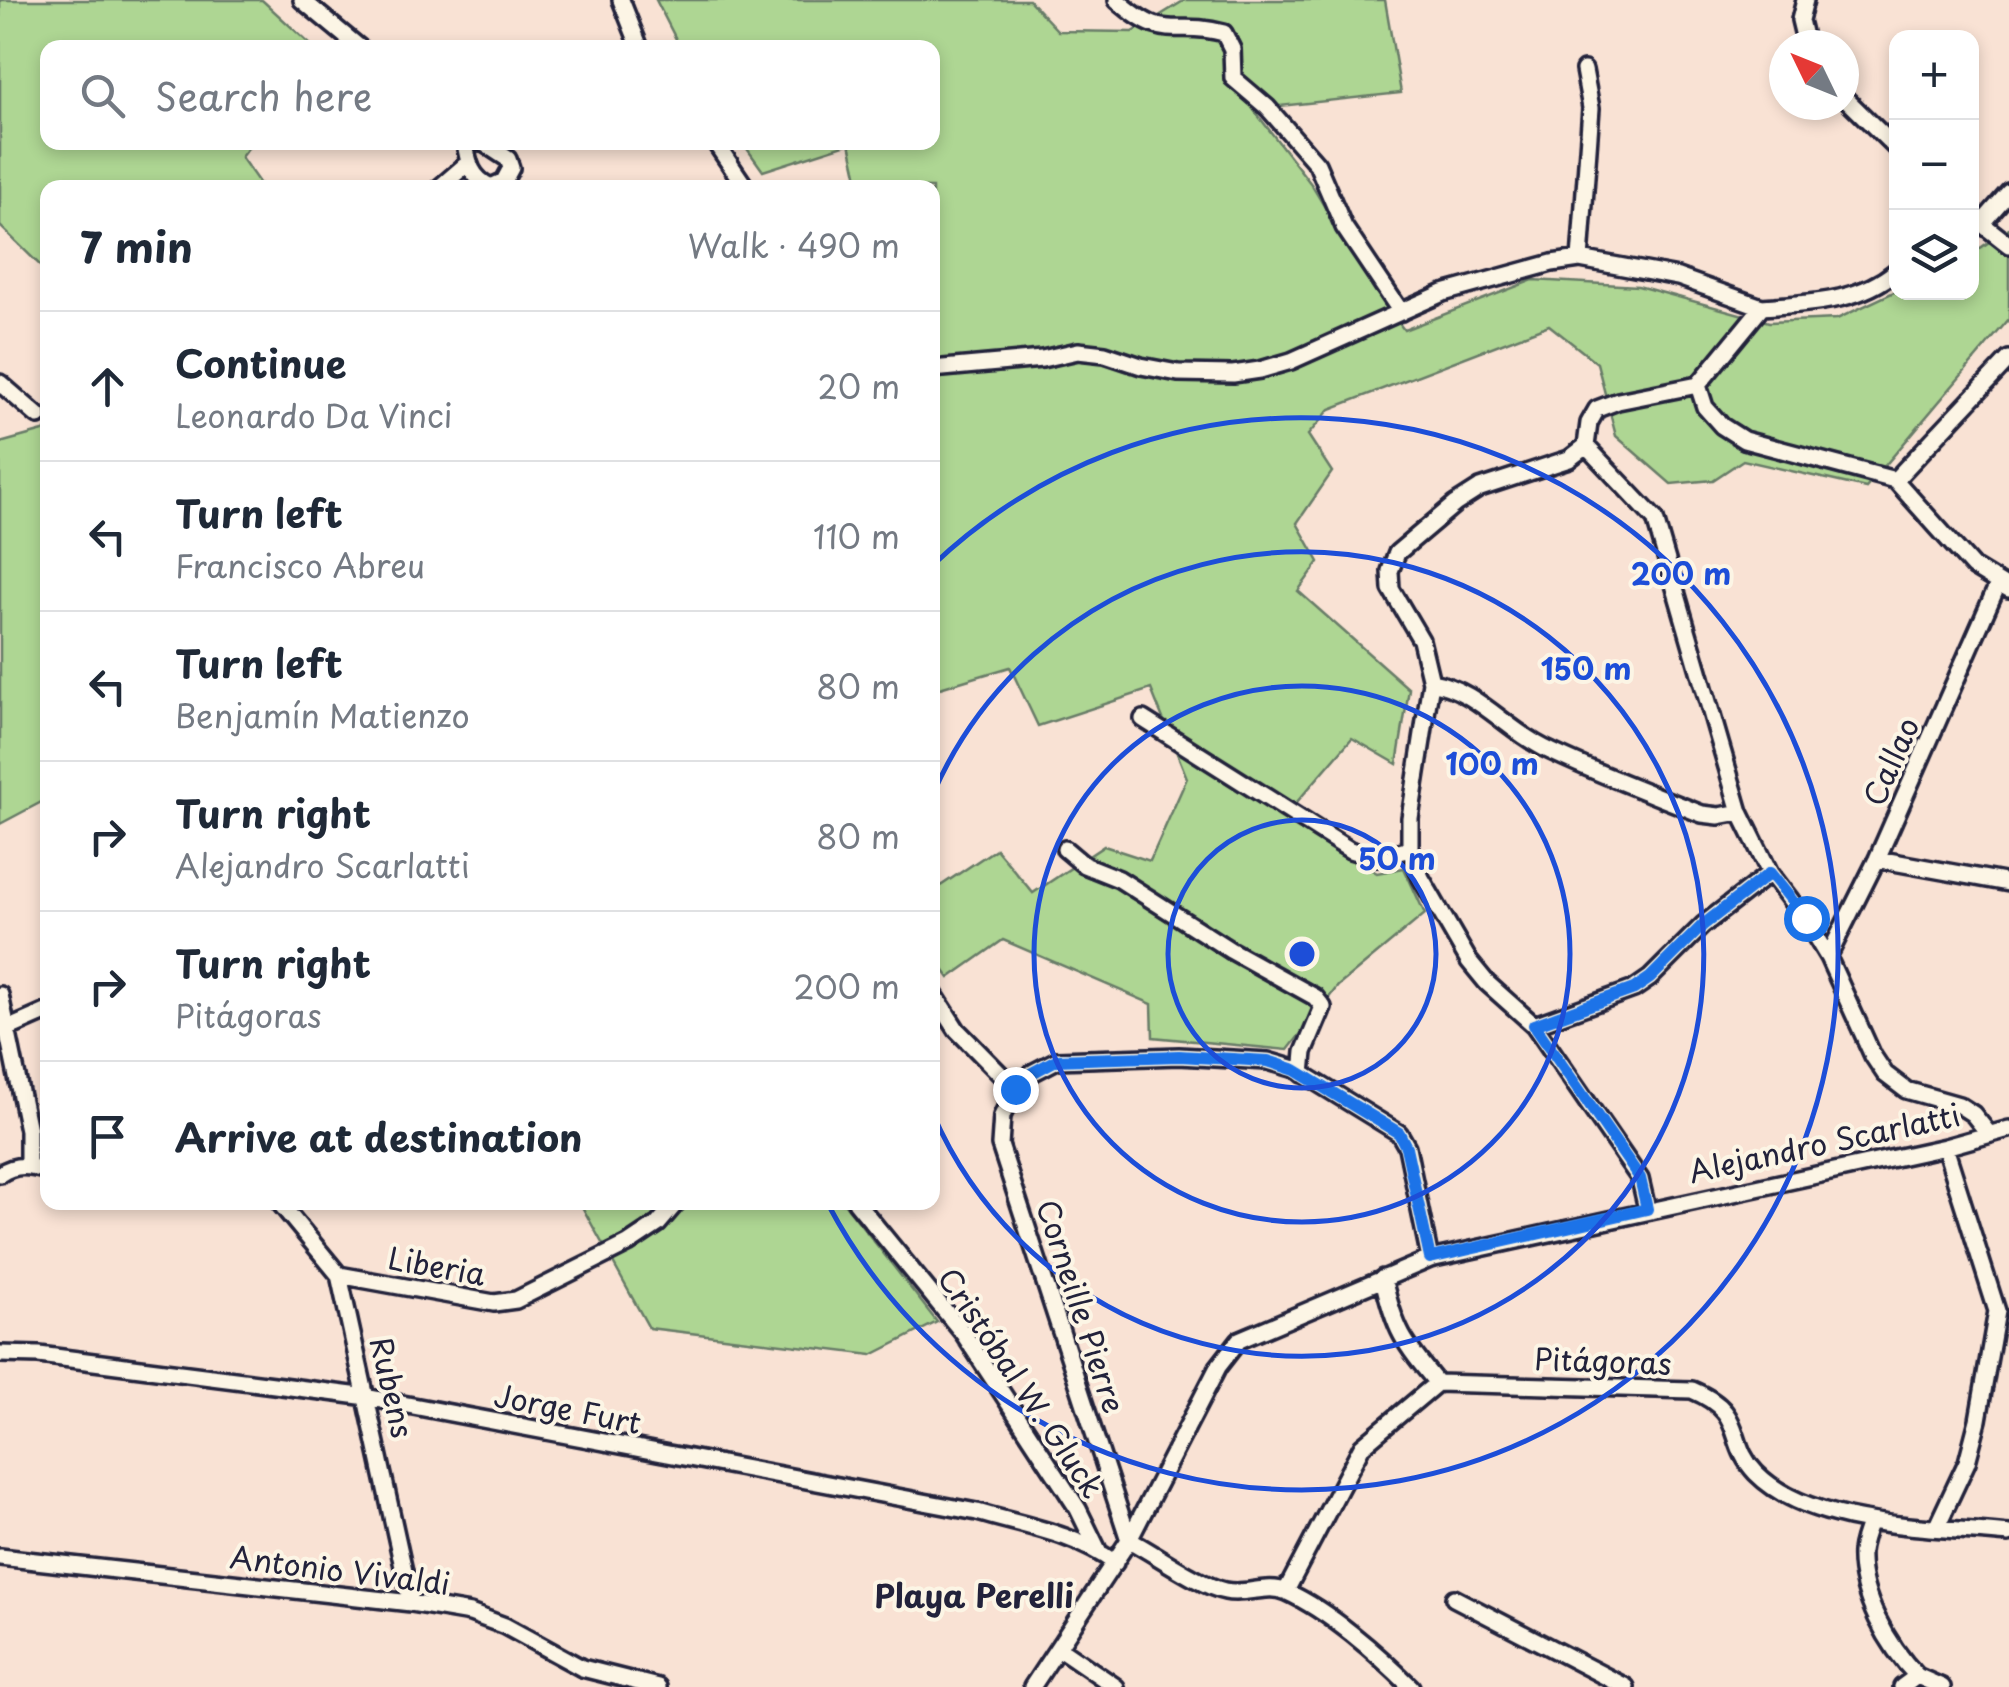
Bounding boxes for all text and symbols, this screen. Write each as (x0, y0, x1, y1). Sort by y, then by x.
north arrow (1769, 30, 1859, 120)
map controls (1889, 30, 1979, 300)
button: + (1889, 30, 1979, 120)
search box (40, 40, 940, 150)
text: Search here (155, 67, 372, 124)
icon: search (75, 68, 130, 123)
button: − (1889, 120, 1979, 210)
button: layers (1889, 210, 1979, 300)
text: 7 min (80, 214, 193, 277)
text: Walk · 490 m (688, 221, 900, 269)
text: Continue (175, 334, 346, 391)
icon: ahead (80, 359, 135, 414)
text: 20 m (818, 362, 900, 410)
text: Leonardo Da Vinci (175, 391, 453, 439)
text: Turn left (175, 484, 343, 541)
icon: left (80, 509, 135, 564)
text: 110 m (813, 512, 900, 560)
text: Francisco Abreu (175, 541, 425, 589)
text: 200 m (1631, 550, 1731, 595)
text: Turn left (175, 634, 343, 691)
text: 150 m (1541, 645, 1631, 690)
icon: left (80, 659, 135, 714)
text: 80 m (816, 662, 900, 710)
text: Benjamín Matienzo (175, 691, 470, 739)
street label: Callao (1851, 709, 1929, 813)
text: 100 m (1445, 740, 1539, 785)
text: Turn right (175, 784, 371, 841)
icon: right (80, 809, 135, 864)
text: 80 m (816, 812, 900, 860)
text: 50 m (1358, 835, 1436, 880)
text: Alejandro Scarlatti (175, 841, 470, 889)
route start (1784, 896, 1830, 942)
text: Turn right (175, 934, 371, 991)
centre of rings (1284, 936, 1320, 972)
icon: right (80, 959, 135, 1014)
text: 200 m (793, 962, 900, 1010)
text: Pitágoras (175, 991, 322, 1039)
route end (993, 1067, 1039, 1113)
street label: Alejandro Scarlatti (1684, 1091, 1964, 1193)
text: Arrive at destination (175, 1108, 583, 1165)
icon: arrive (80, 1109, 135, 1164)
street label: Corneille Pierre (1026, 1193, 1138, 1419)
street label: Liberia (385, 1234, 489, 1296)
street label: Cristóbal W. Gluck (928, 1258, 1116, 1506)
street label: Rubens (360, 1332, 426, 1442)
street label: Pitágoras (1534, 1335, 1672, 1385)
street label: Jorge Furt (491, 1372, 645, 1444)
street label: Antonio Vivaldi (227, 1533, 453, 1605)
district label: Playa Perelli (874, 1571, 1074, 1619)

